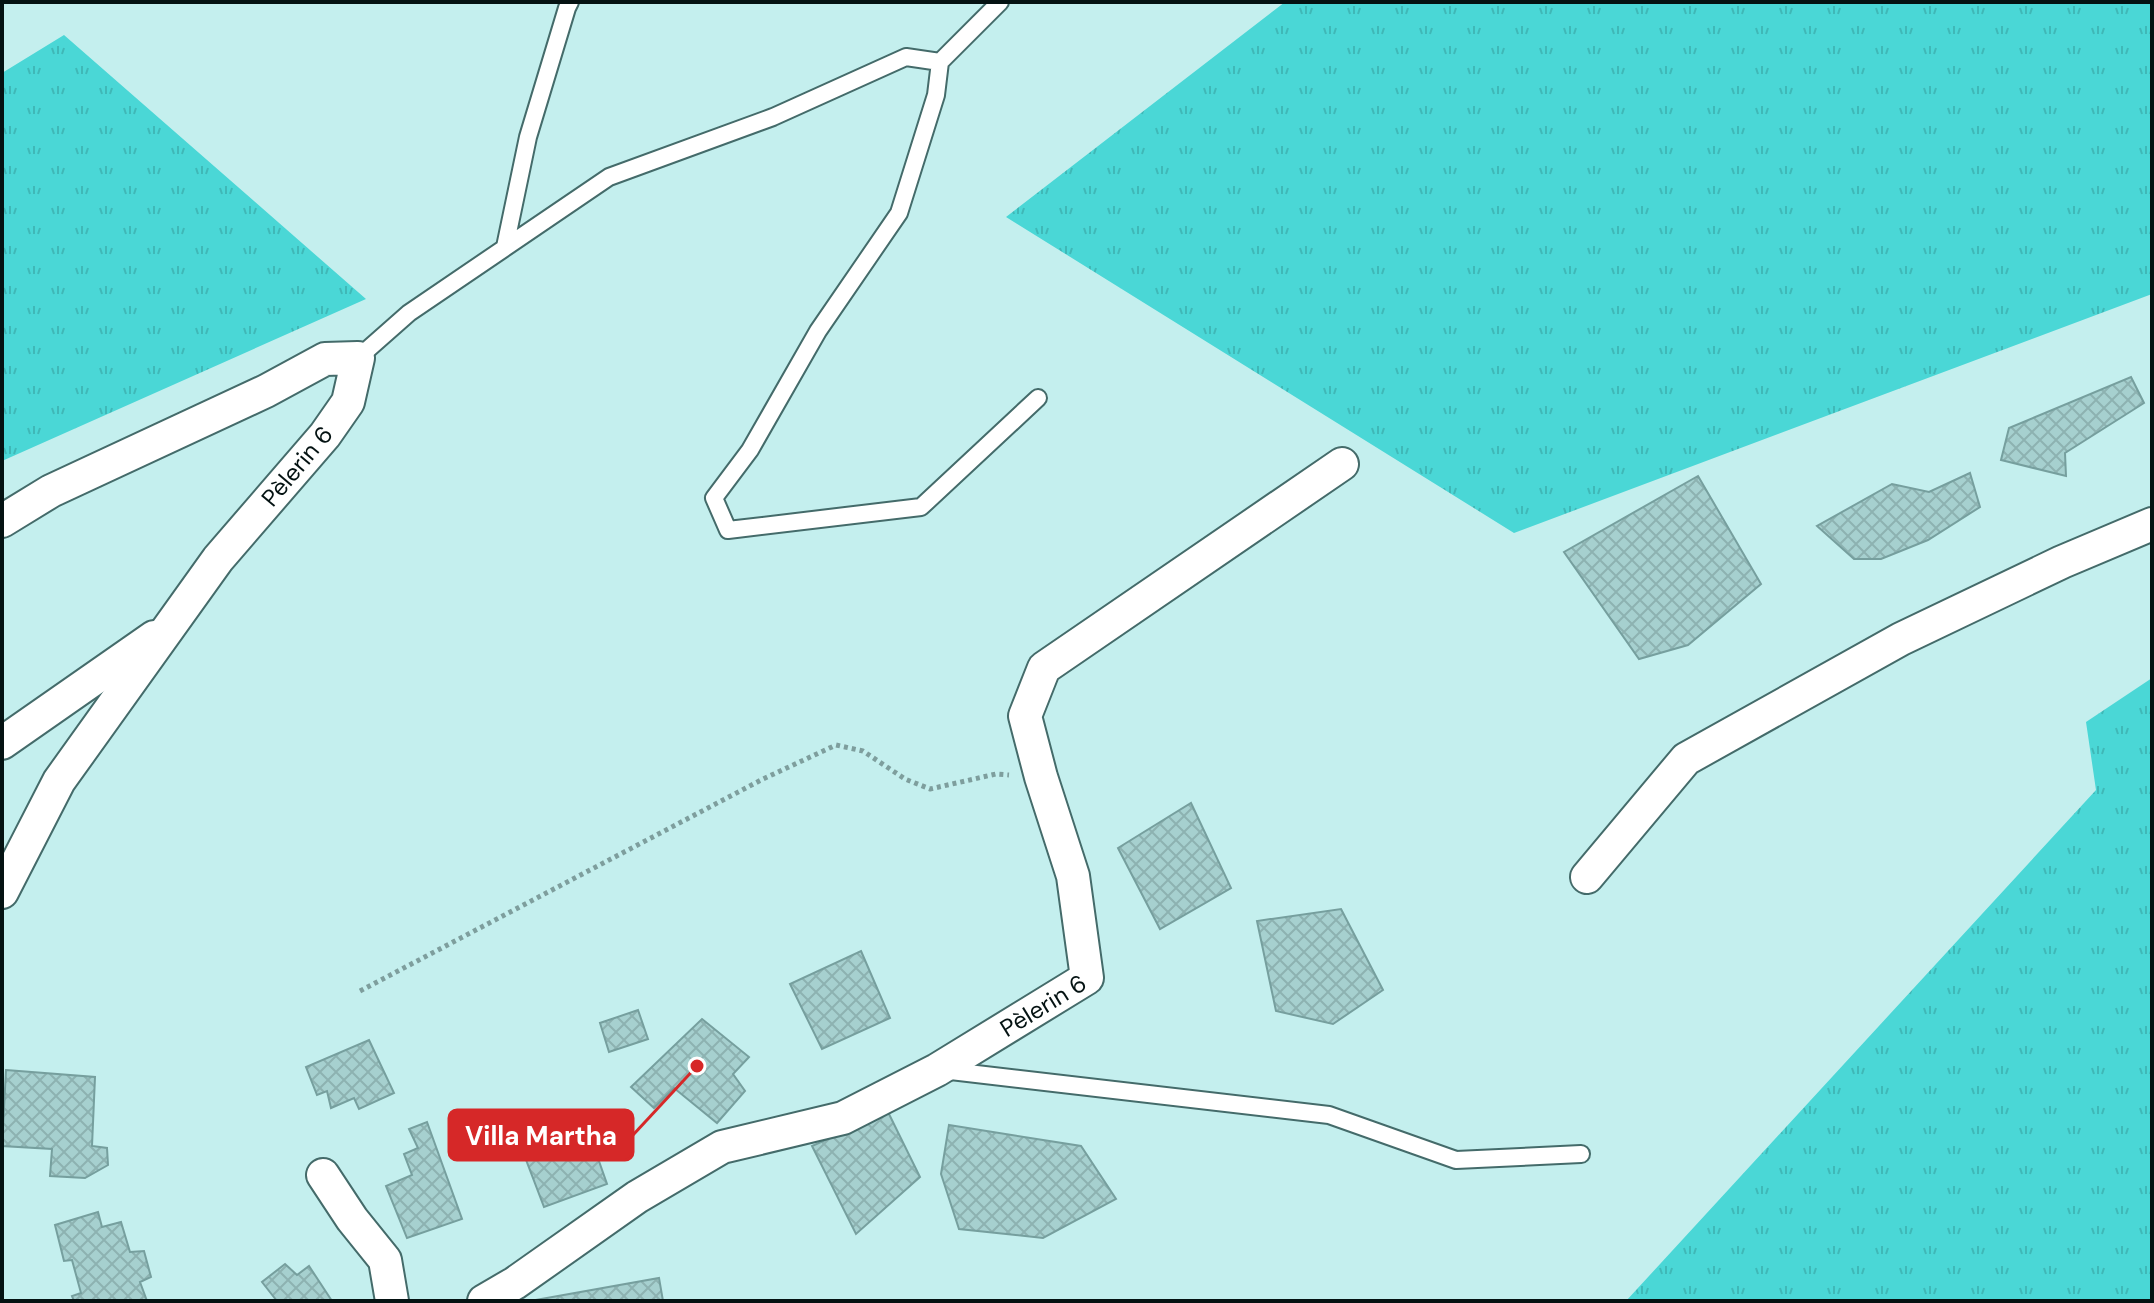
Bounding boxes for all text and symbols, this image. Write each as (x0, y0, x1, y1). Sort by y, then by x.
street label: Pèlerin 6 (254, 419, 340, 513)
street label: Pèlerin 6 (994, 967, 1092, 1043)
callout: Villa Martha (449, 1110, 633, 1160)
text: Villa Martha (465, 1119, 617, 1153)

